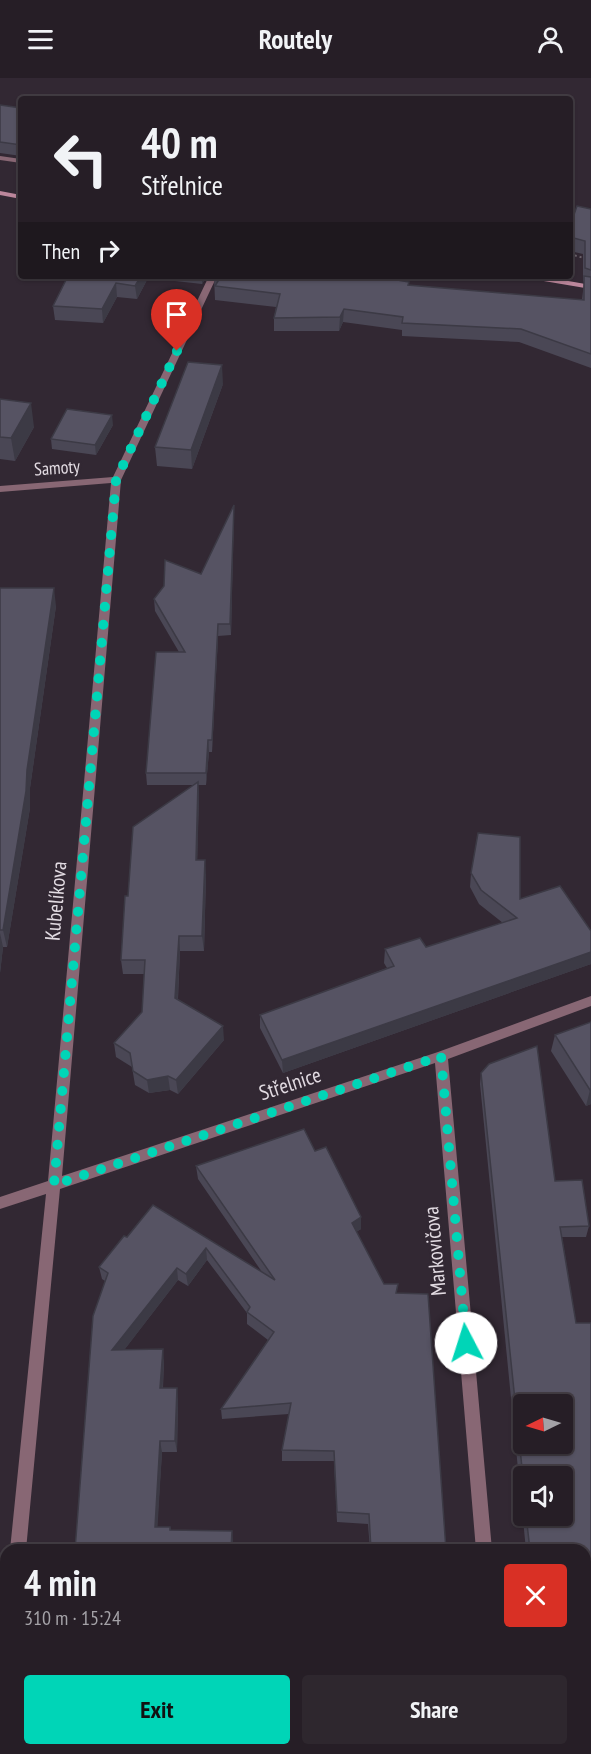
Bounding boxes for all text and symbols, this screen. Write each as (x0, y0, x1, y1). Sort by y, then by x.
text: Routely (259, 22, 332, 56)
icon: menu (24, 23, 57, 56)
icon: person (534, 23, 567, 56)
text: 40 m (141, 115, 218, 170)
icon: left (42, 120, 120, 198)
text: Střelnice (141, 168, 223, 202)
icon: right (92, 234, 125, 267)
text: Then (42, 237, 80, 265)
pin (151, 289, 202, 351)
icon: arrive (160, 298, 193, 331)
street label: Samoty (33, 454, 81, 481)
street label: Kubelíkova (39, 860, 72, 942)
street label: Střelnice (255, 1061, 324, 1106)
street label: Markovičova (417, 1205, 452, 1297)
position arrow (434, 1311, 498, 1375)
north arrow (513, 1394, 573, 1454)
map controls (513, 1394, 573, 1526)
button: sound (513, 1466, 573, 1526)
text: 4 min (24, 1559, 97, 1606)
button: close (504, 1564, 567, 1627)
text: 310 m · 15:24 (24, 1605, 121, 1631)
button: Exit (24, 1675, 290, 1744)
button: Share (302, 1675, 567, 1744)

